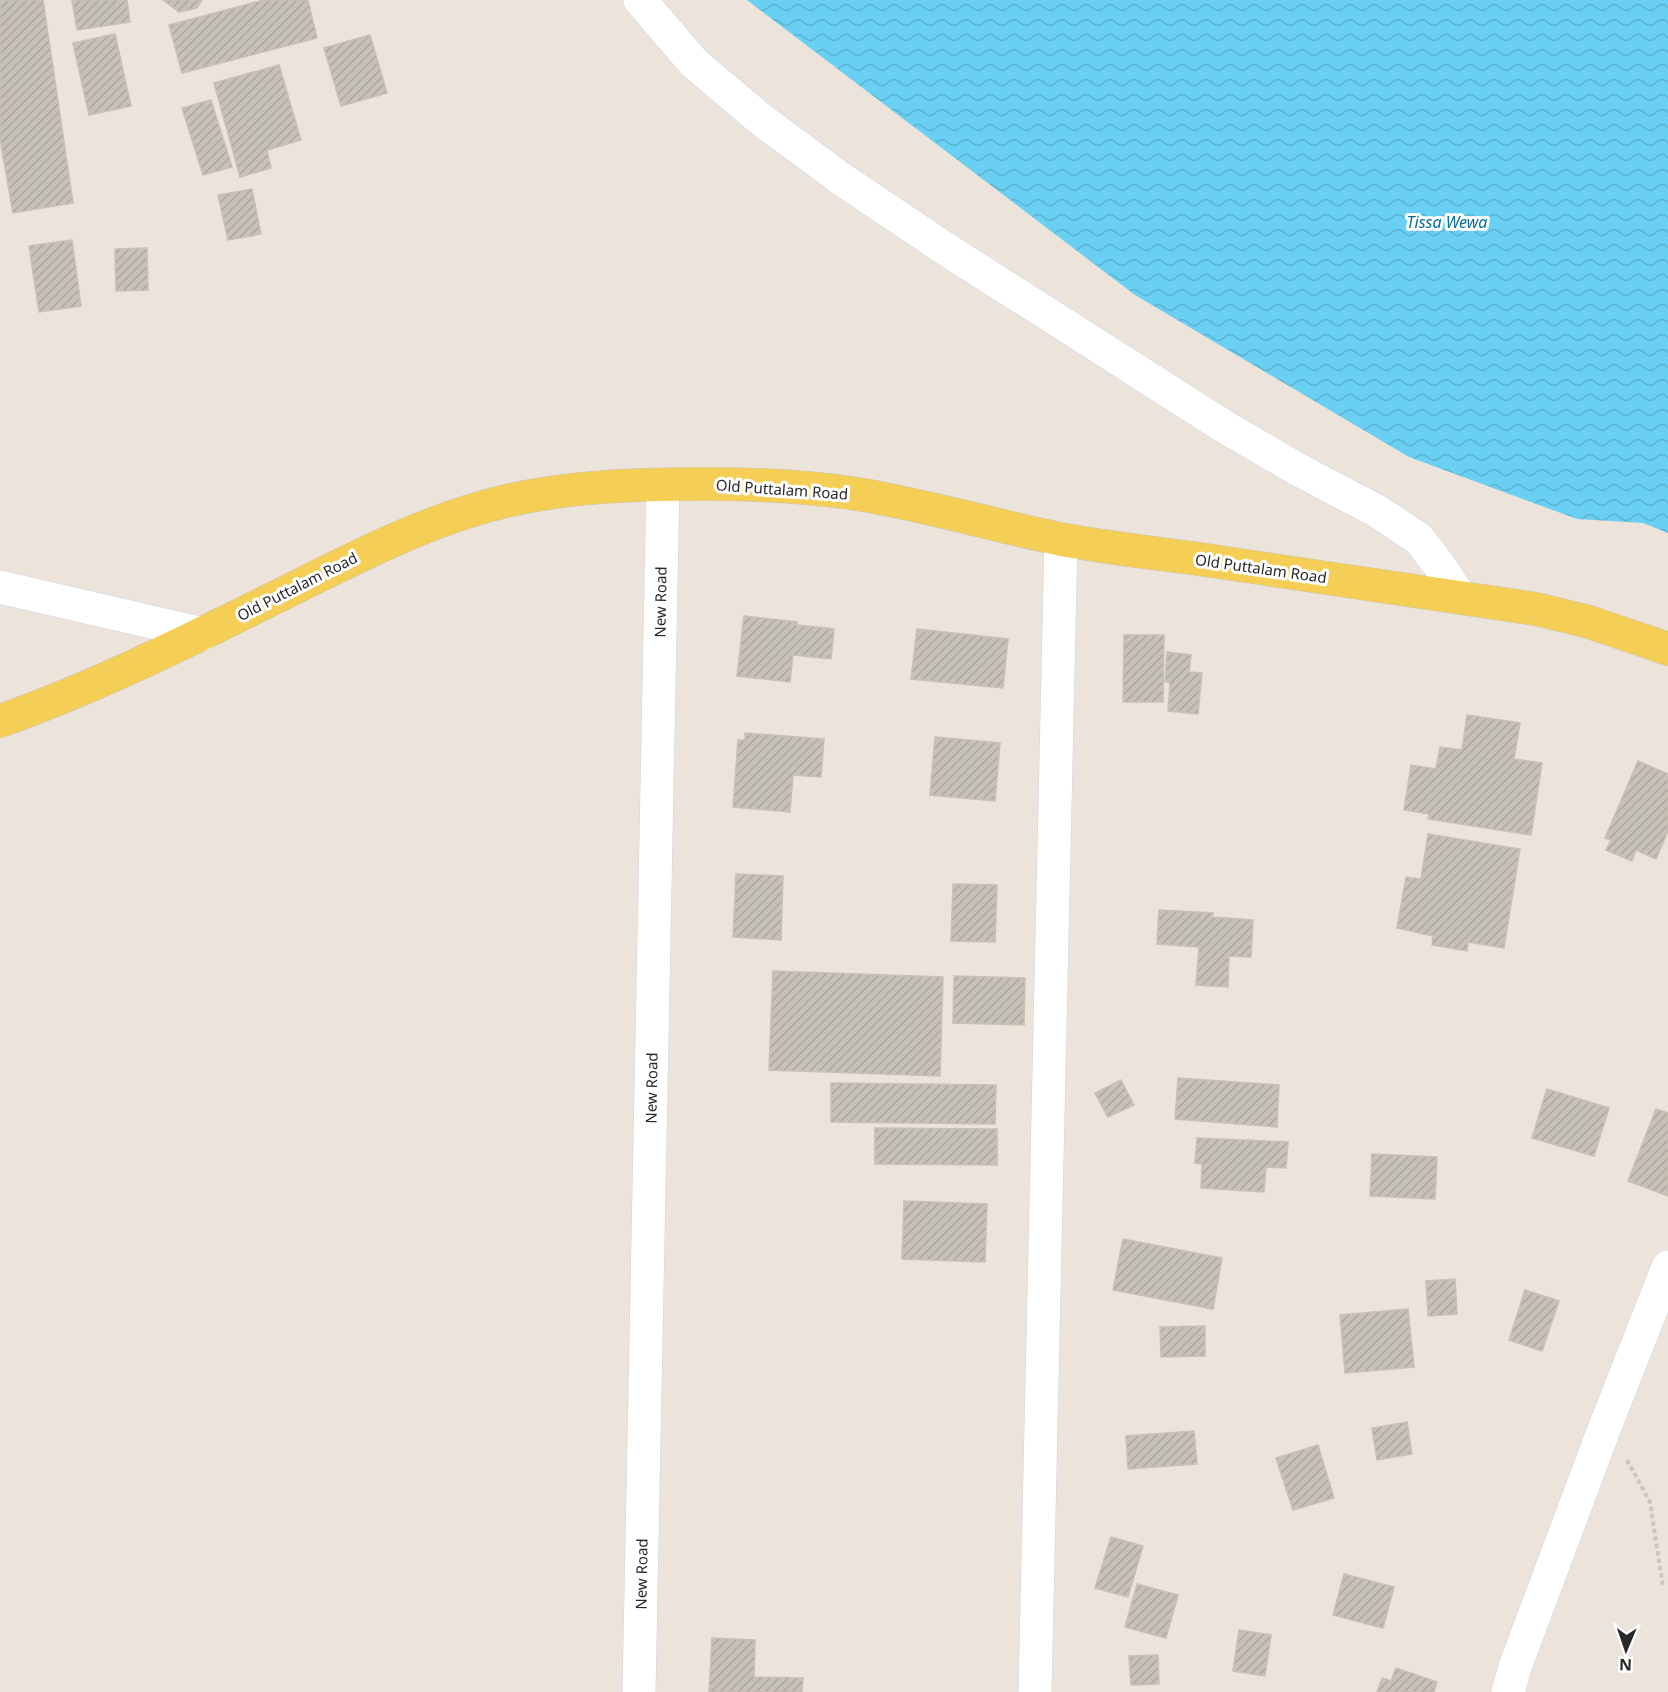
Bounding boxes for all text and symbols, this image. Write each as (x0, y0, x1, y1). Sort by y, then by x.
water label: Tissa Wewa (1407, 211, 1487, 233)
street label: Old Puttalam Road (715, 474, 849, 504)
street label: Old Puttalam Road (233, 547, 361, 625)
street label: Old Puttalam Road (1194, 549, 1328, 587)
street label: New Road (649, 566, 671, 638)
street label: New Road (640, 1052, 662, 1124)
street label: New Road (630, 1538, 652, 1610)
north arrow (1596, 1620, 1656, 1680)
text: N (1619, 1654, 1632, 1676)

